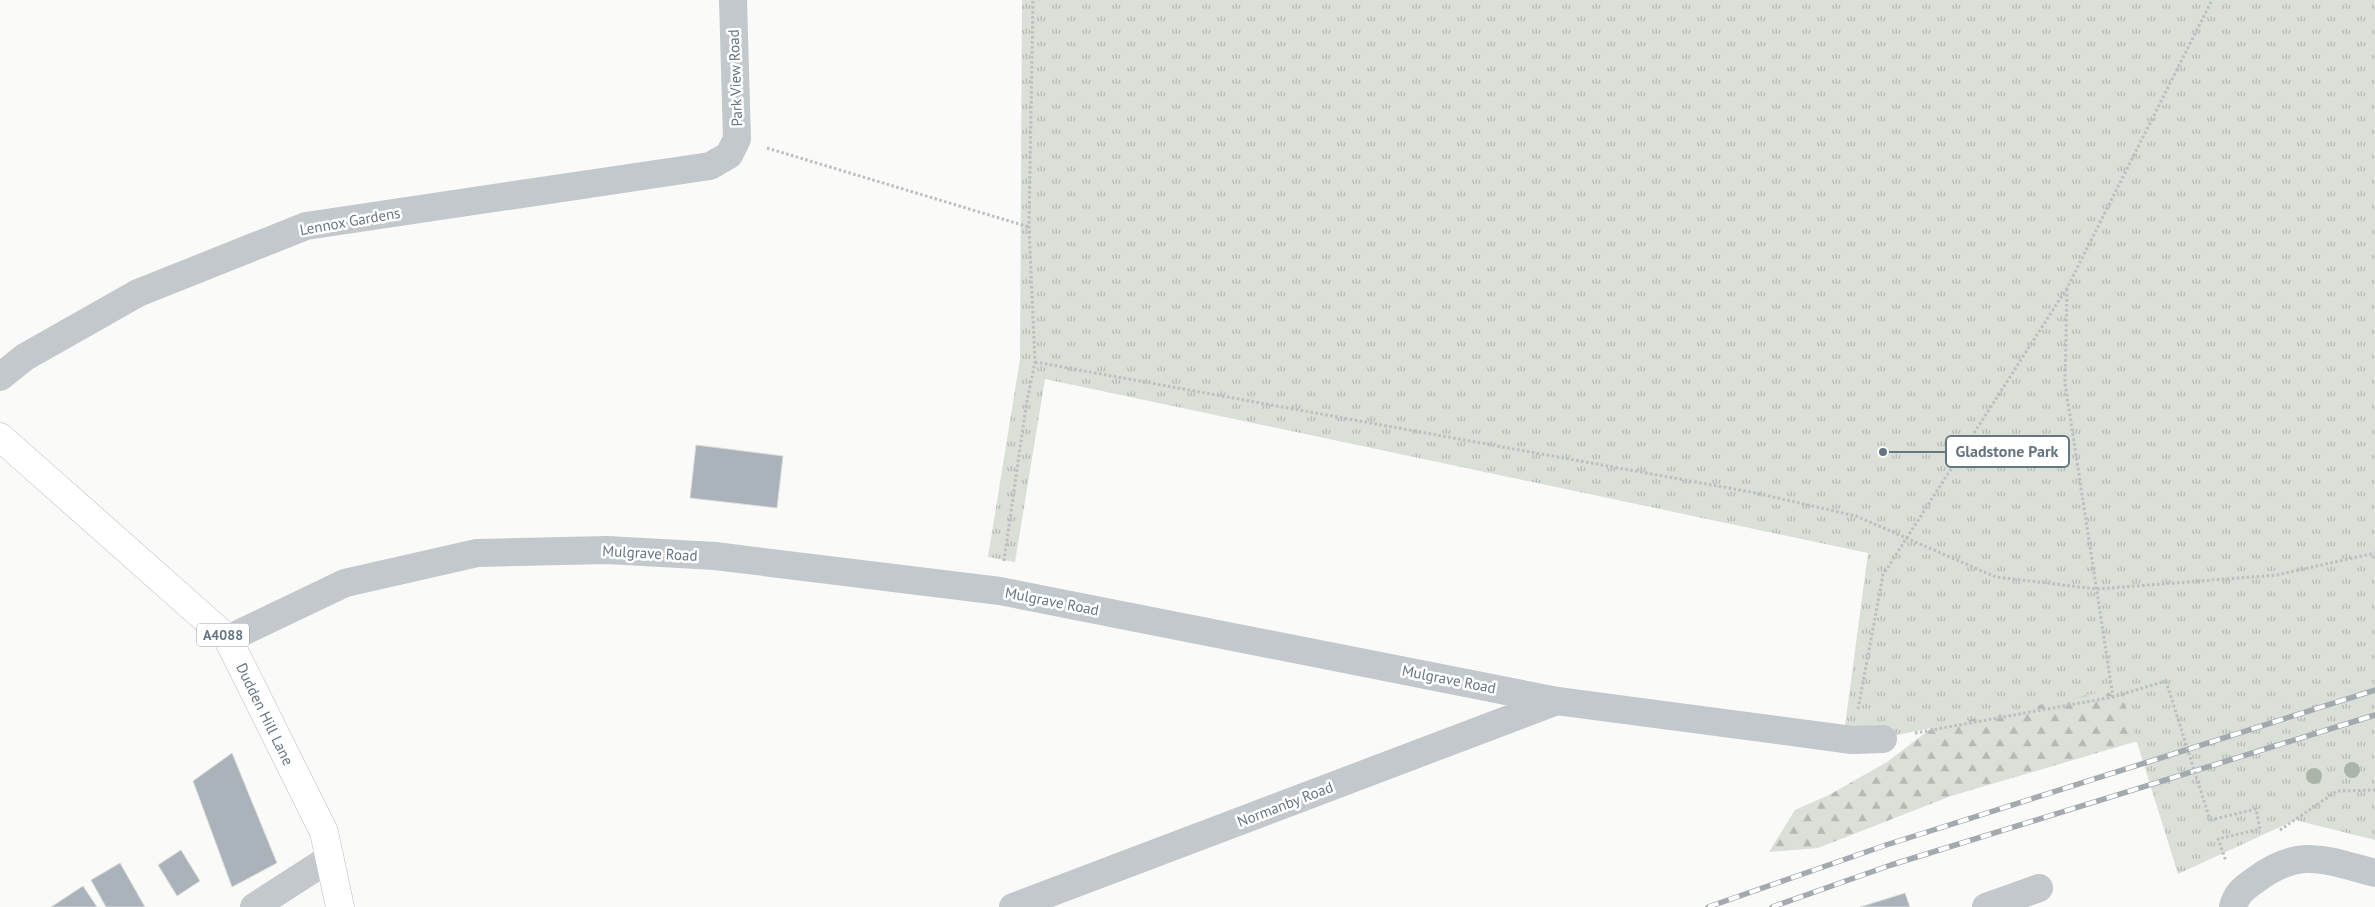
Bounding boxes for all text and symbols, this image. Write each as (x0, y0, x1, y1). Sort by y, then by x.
street label: Park View Road (724, 29, 746, 127)
street label: Lennox Gardens (298, 203, 402, 239)
callout: Gladstone Park (1946, 436, 2069, 467)
text: Gladstone Park (1956, 441, 2059, 461)
street label: Mulgrave Road (602, 541, 698, 565)
street label: Mulgrave Road (1003, 583, 1101, 619)
road number: A4088 (197, 624, 249, 646)
street label: Dudden Hill Lane (232, 660, 298, 768)
street label: Mulgrave Road (1400, 661, 1498, 697)
street label: Normanby Road (1234, 777, 1336, 831)

